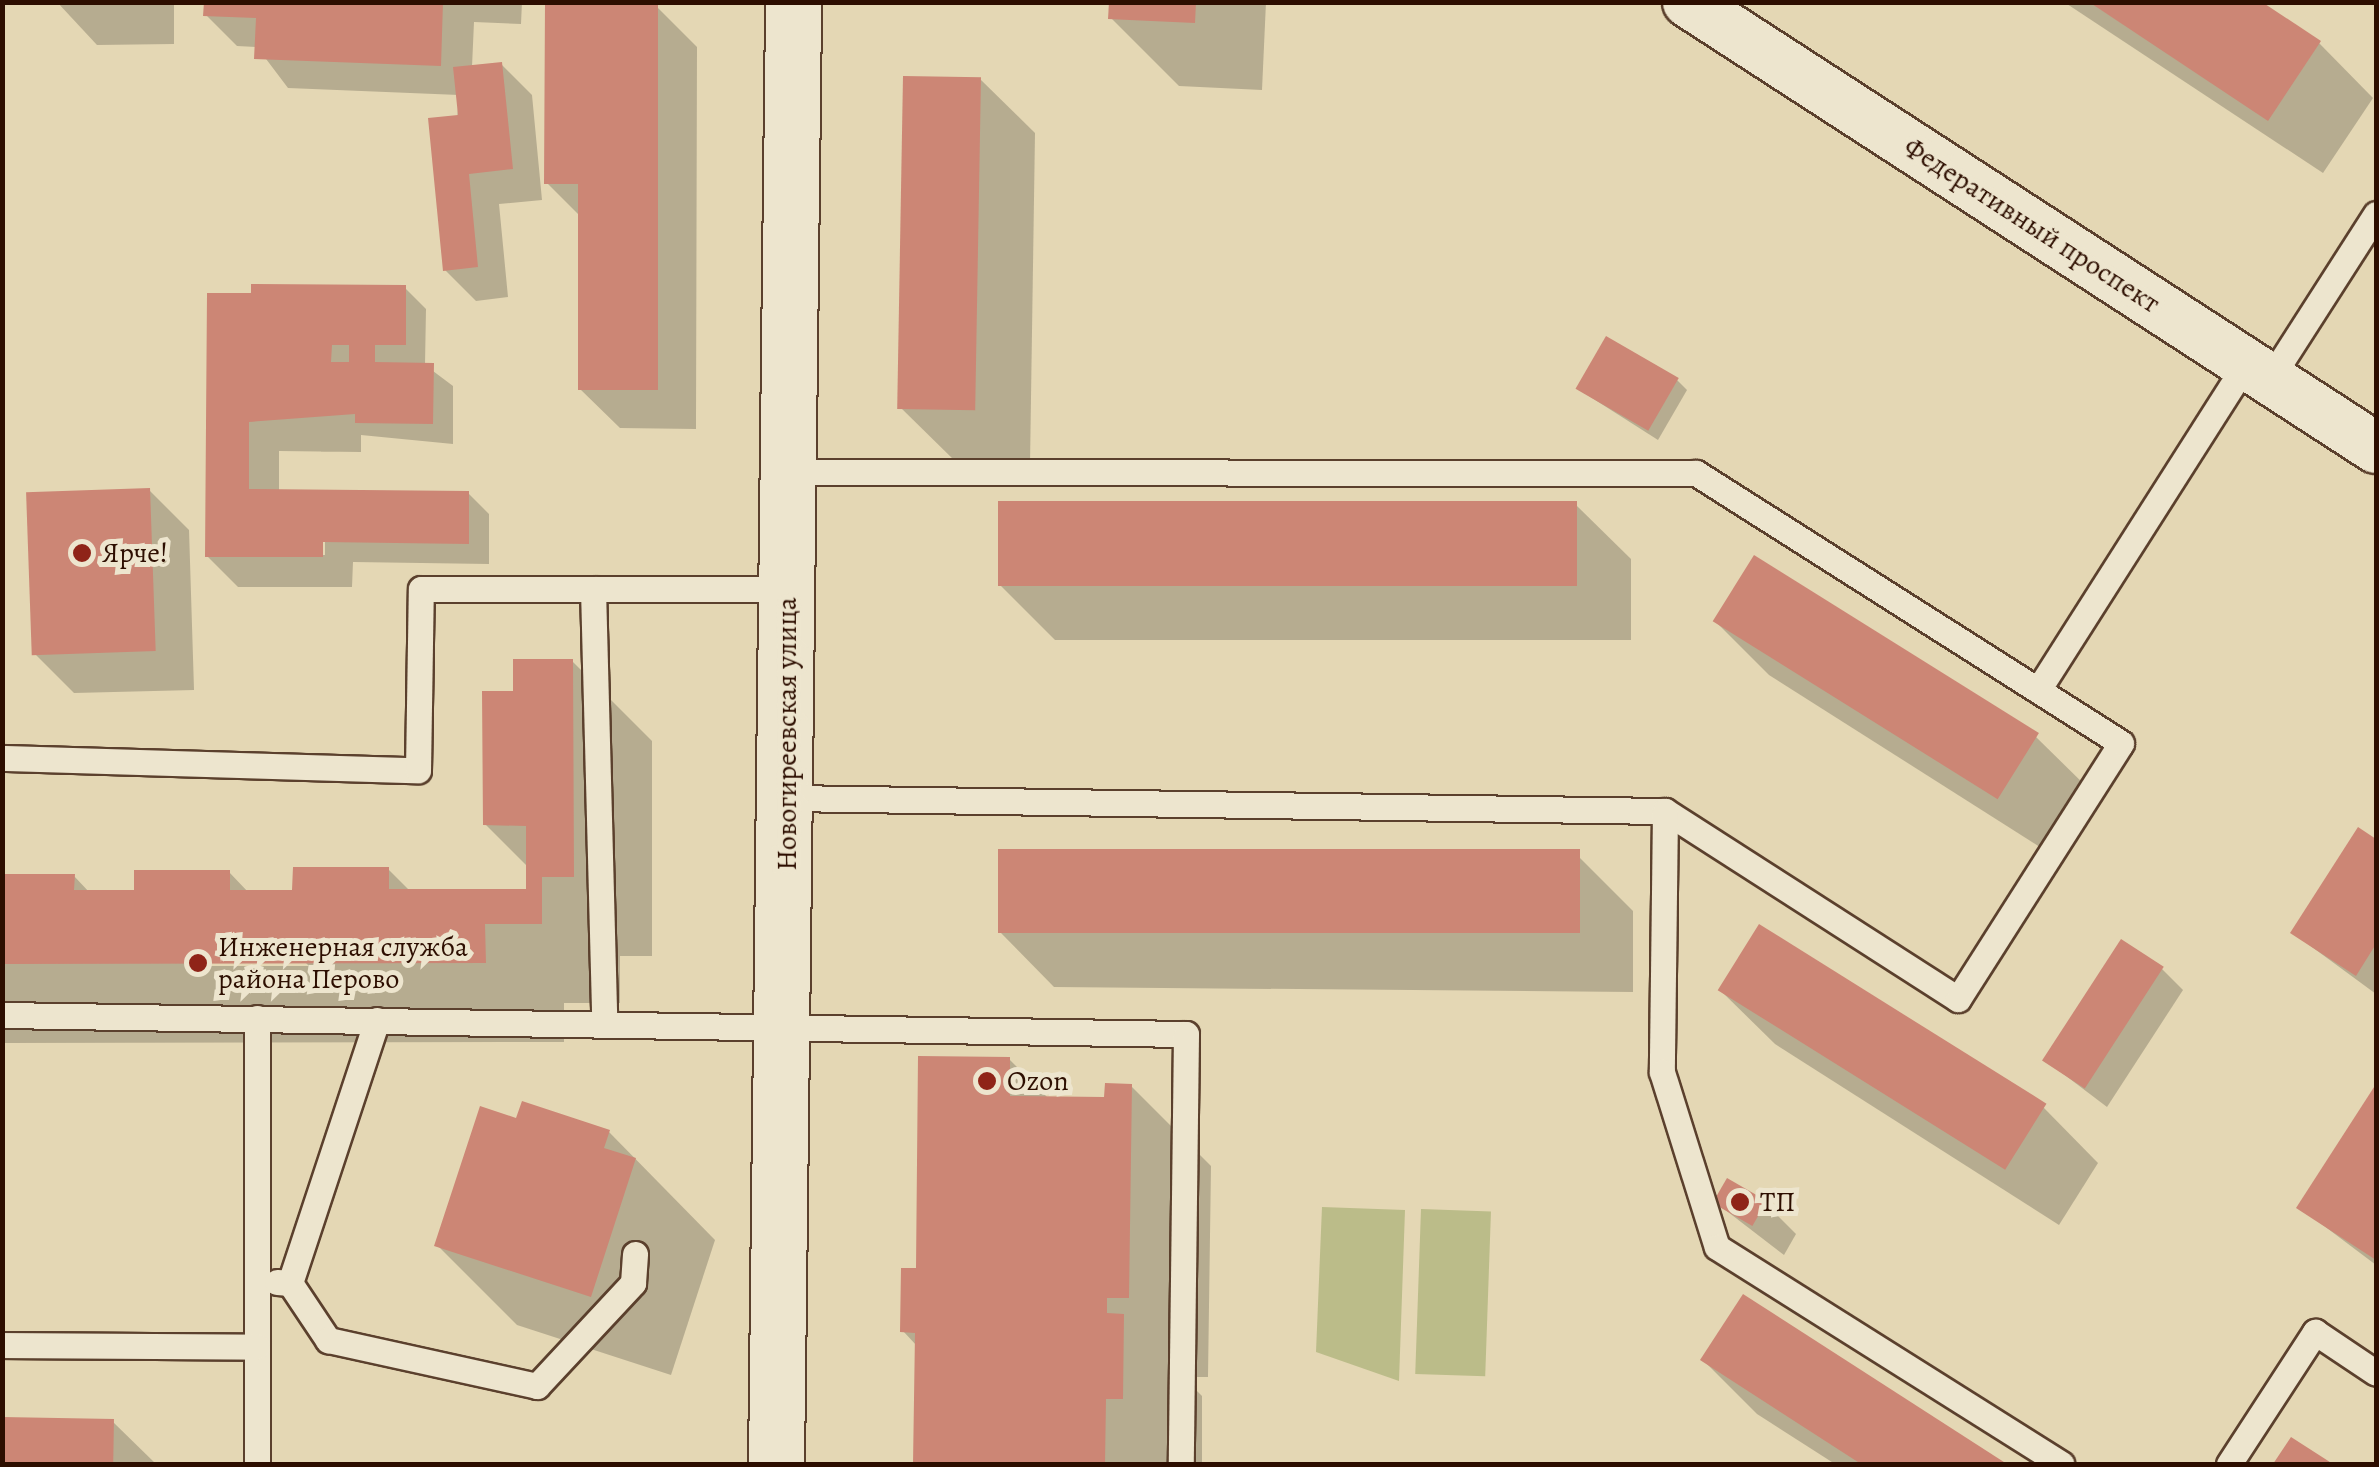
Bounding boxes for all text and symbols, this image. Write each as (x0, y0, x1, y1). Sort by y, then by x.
street label: Федеративный проспект (1898, 130, 2166, 320)
place label: Ярче! (102, 536, 168, 570)
marker: Ярче! (71, 542, 93, 564)
street label: Новогиреевская улица (770, 597, 804, 871)
place label: Инженерная служба района Перово (218, 930, 468, 996)
marker: Инженерная служба района Перово (187, 952, 209, 974)
place label: Ozon (1007, 1064, 1069, 1098)
marker: Ozon (976, 1070, 998, 1092)
place label: ТП (1760, 1185, 1795, 1219)
marker: ТП (1729, 1191, 1751, 1213)

